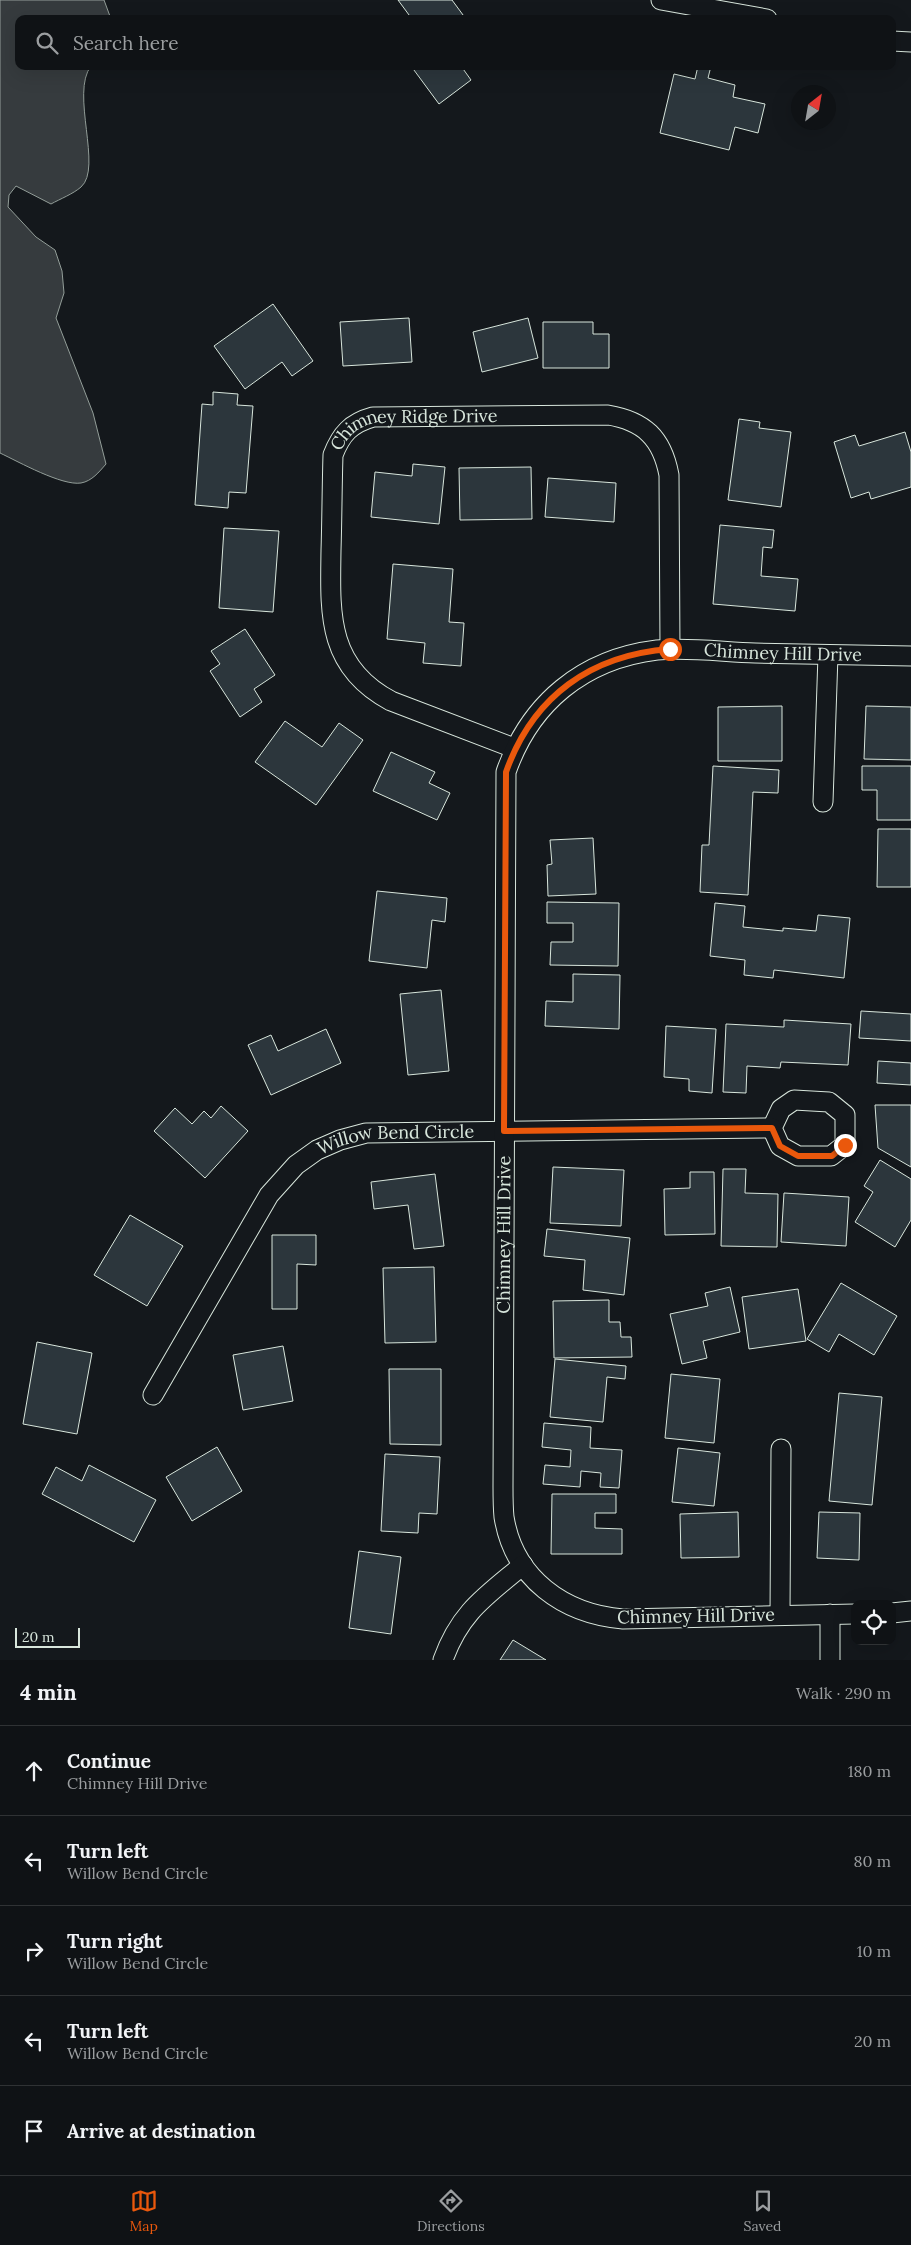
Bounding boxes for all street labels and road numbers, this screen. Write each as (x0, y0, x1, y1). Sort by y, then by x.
street label: Chimney Ridge Drive (325, 404, 498, 454)
street label: Chimney Hill Drive (703, 638, 862, 666)
street label: Willow Bend Circle (313, 1120, 474, 1160)
street label: Chimney Hill Drive (492, 1155, 515, 1314)
street label: Chimney Hill Drive (617, 1603, 775, 1628)

